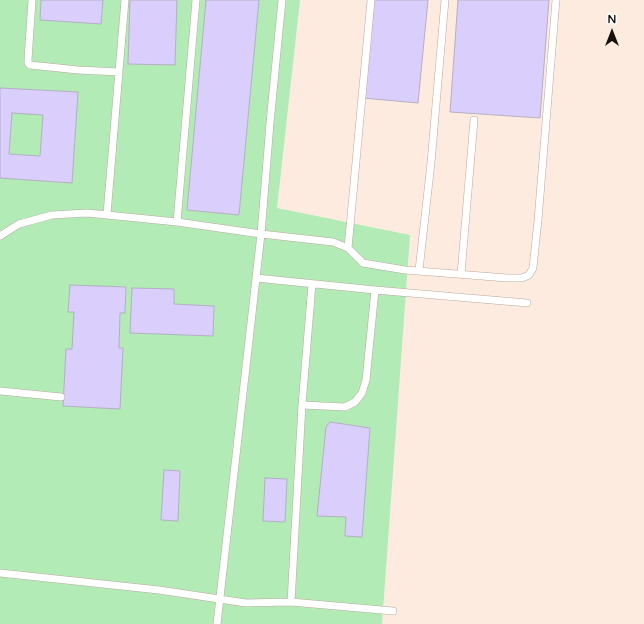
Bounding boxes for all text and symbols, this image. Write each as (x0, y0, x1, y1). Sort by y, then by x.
north arrow (592, 12, 632, 52)
text: N (608, 13, 616, 26)

